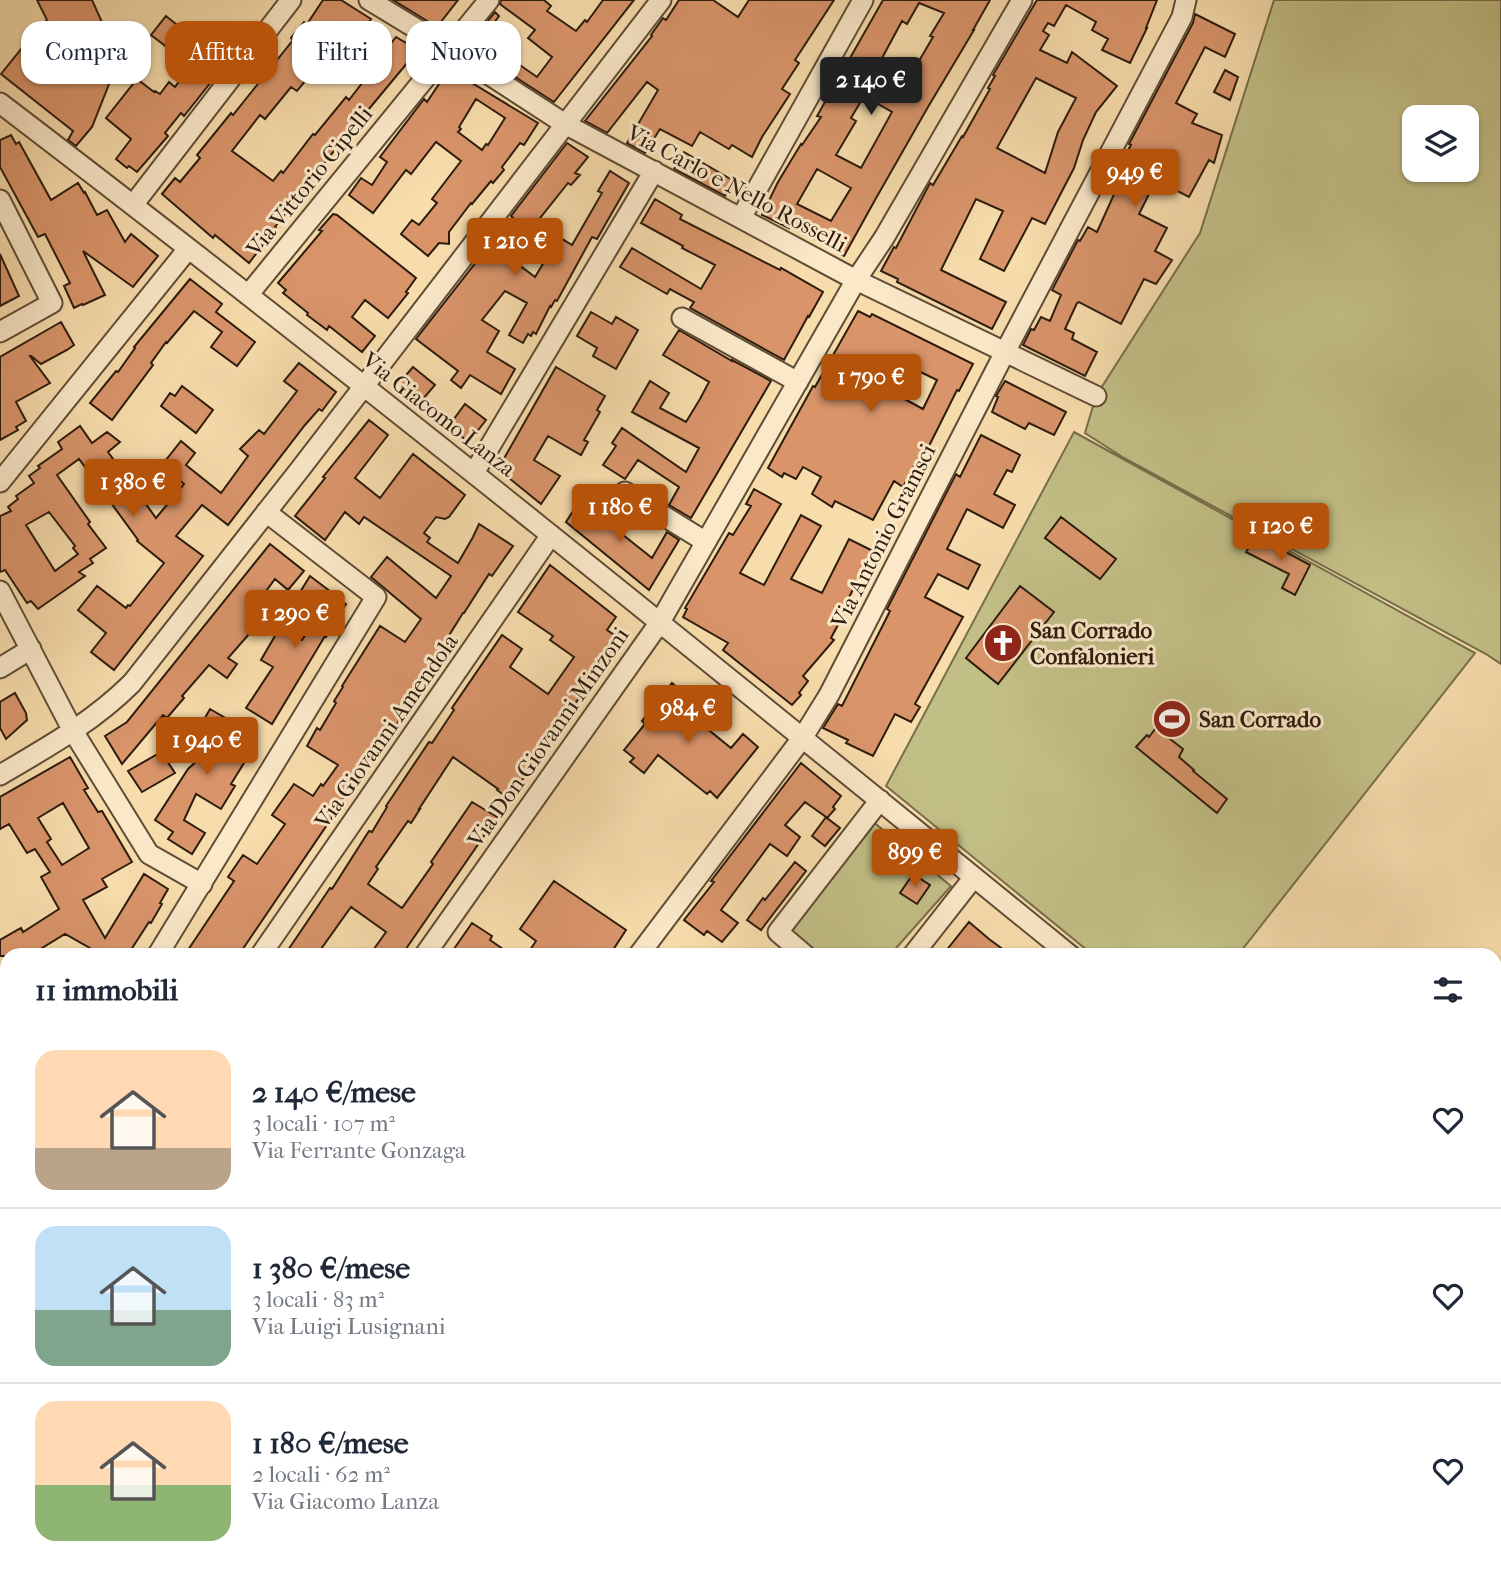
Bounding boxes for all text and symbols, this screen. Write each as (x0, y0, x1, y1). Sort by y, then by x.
chip: Compra (21, 21, 151, 84)
chip: Affitta (165, 21, 278, 84)
chip: Filtri (292, 21, 392, 84)
chip: Nuovo (406, 21, 521, 84)
pin: 2 140 € (806, 58, 936, 117)
text: 2 140 € (836, 66, 906, 93)
street label: Via Vittorio Cipelli (240, 101, 378, 263)
map controls (1402, 105, 1479, 182)
button: layers (1402, 105, 1479, 182)
street label: Via Carlo e Nello Rosselli (621, 118, 852, 258)
pin: 949 € (1086, 150, 1184, 209)
text: 949 € (1107, 158, 1163, 185)
pin: 1 210 € (450, 218, 580, 278)
text: 1 210 € (483, 227, 547, 254)
street label: Via Giacomo Lanza (356, 346, 521, 483)
pin: 1 790 € (806, 354, 936, 414)
text: 1 790 € (837, 363, 905, 390)
street label: Via Antonio Gramsci (825, 440, 942, 634)
pin: 1 380 € (68, 460, 198, 519)
text: 1 380 € (100, 468, 166, 495)
pin: 1 180 € (555, 484, 685, 544)
text: 1 180 € (588, 493, 652, 520)
pin: 1 120 € (1216, 504, 1346, 563)
text: 1 120 € (1249, 512, 1313, 539)
pin: 1 290 € (230, 590, 360, 650)
text: 1 290 € (261, 599, 329, 626)
place label: San Corrado Confalonieri (1030, 617, 1154, 670)
street label: Via Don Giovanni Minzoni (462, 622, 635, 853)
church icon: San Corrado Confalonieri (982, 622, 1024, 664)
street label: Via Giovanni Amendola (308, 628, 464, 835)
pin: 984 € (639, 686, 737, 745)
text: 984 € (660, 694, 716, 721)
sports icon: San Corrado (1151, 698, 1193, 740)
place label: San Corrado (1199, 706, 1322, 733)
pin: 1 940 € (142, 718, 272, 777)
text: 1 940 € (172, 726, 242, 753)
pin: 899 € (866, 830, 964, 889)
text: 899 € (888, 838, 942, 865)
icon: filters (1429, 971, 1467, 1009)
text: 11 immobili (35, 973, 178, 1008)
text: 2 140 €/mese (252, 1075, 416, 1110)
icon: home (91, 1078, 175, 1162)
icon: heart (1429, 1101, 1467, 1139)
text: 3 locali · 107 m² (252, 1110, 395, 1137)
text: Via Ferrante Gonzaga (252, 1137, 466, 1164)
text: 1 380 €/mese (252, 1251, 410, 1286)
icon: home (91, 1254, 175, 1338)
icon: heart (1429, 1277, 1467, 1315)
text: 3 locali · 83 m² (252, 1286, 384, 1313)
text: Via Luigi Lusignani (252, 1313, 446, 1340)
text: 1 180 €/mese (252, 1426, 409, 1461)
icon: home (91, 1429, 175, 1513)
icon: heart (1429, 1452, 1467, 1490)
text: 2 locali · 62 m² (252, 1461, 390, 1488)
text: Via Giacomo Lanza (252, 1488, 439, 1515)

